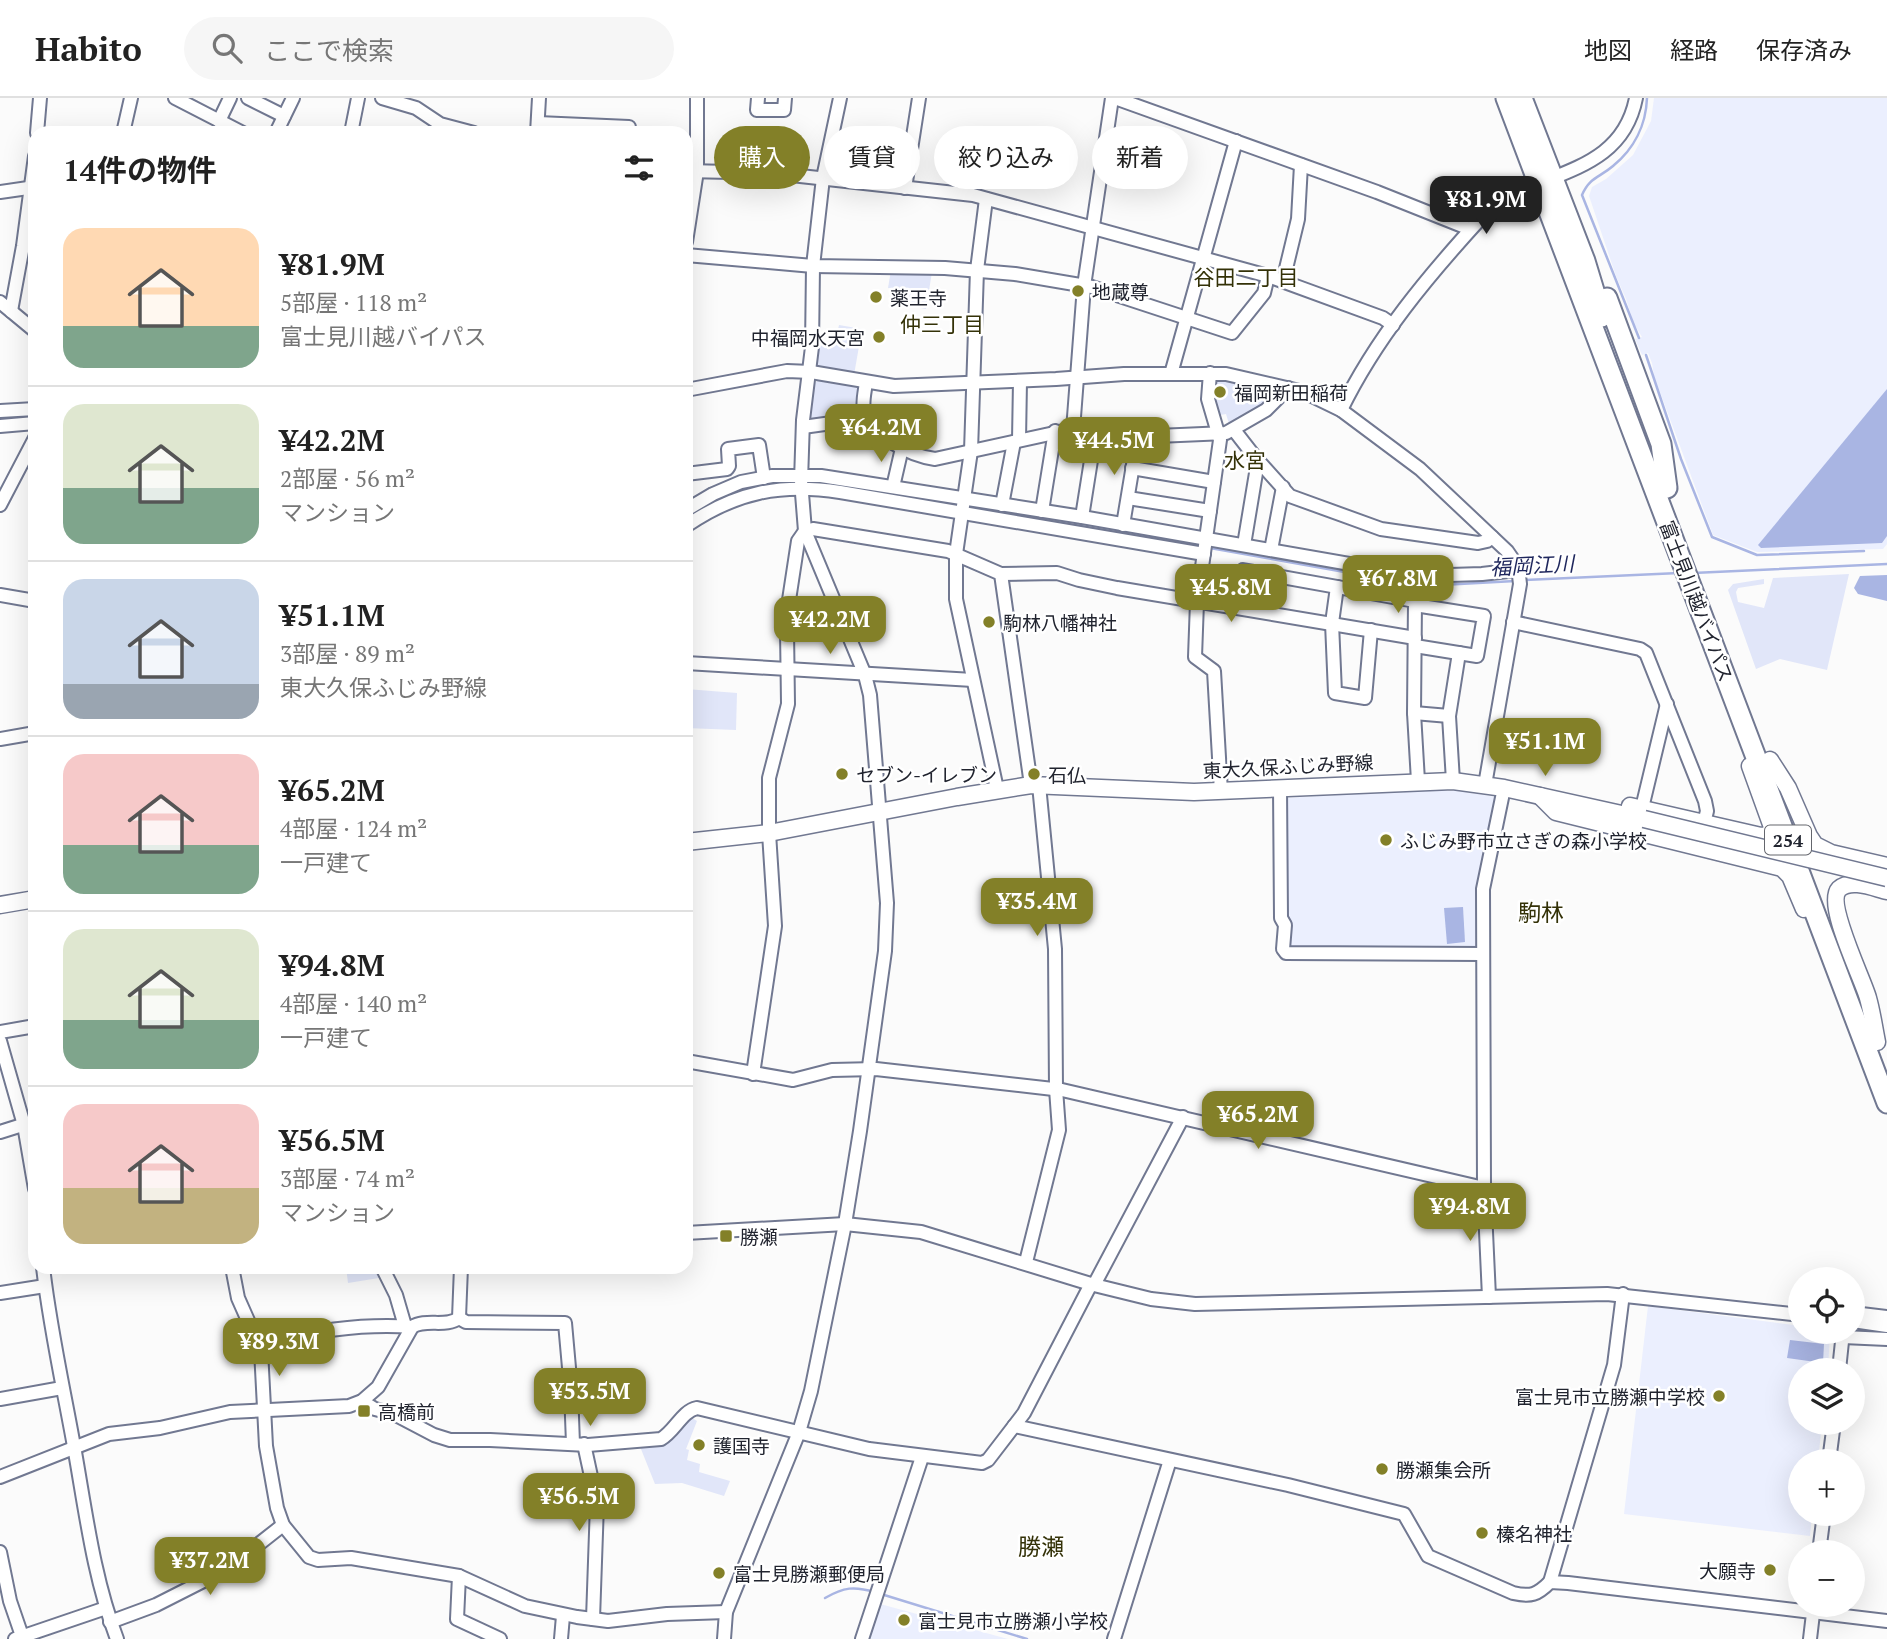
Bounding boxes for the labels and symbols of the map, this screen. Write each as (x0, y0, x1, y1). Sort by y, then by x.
pin: ¥81.9M (1429, 176, 1543, 236)
district label: 谷田二丁目 (1194, 263, 1299, 291)
place label: 地蔵尊 (1092, 279, 1149, 304)
marker: 地蔵尊 (1070, 283, 1086, 299)
place label: 薬王寺 (890, 285, 947, 310)
marker: 薬王寺 (868, 289, 884, 305)
district label: 仲三丁目 (900, 310, 984, 338)
place label: 中福岡水天宮 (751, 325, 865, 350)
marker: 中福岡水天宮 (871, 329, 887, 345)
place label: 福岡新田稲荷 (1234, 380, 1348, 405)
marker: 福岡新田稲荷 (1212, 384, 1228, 400)
pin: ¥64.2M (824, 404, 938, 464)
pin: ¥44.5M (1057, 418, 1171, 477)
district label: 水宮 (1224, 446, 1266, 474)
street label: 富士見川越バイパス (1655, 517, 1739, 685)
water label: 福岡江川 (1489, 549, 1577, 581)
pin: ¥67.8M (1341, 556, 1455, 615)
pin: ¥45.8M (1174, 564, 1288, 624)
pin: ¥42.2M (773, 596, 887, 656)
place label: 駒林八幡神社 (1003, 610, 1117, 635)
marker: 駒林八幡神社 (981, 614, 997, 630)
pin: ¥51.1M (1488, 718, 1602, 778)
street label: 東大久保ふじみ野線 (1202, 749, 1374, 783)
place label: セブン-イレブン (856, 762, 997, 787)
place label: 石仏 (1048, 762, 1086, 787)
marker: セブン-イレブン (834, 766, 850, 782)
marker: 石仏 (1026, 766, 1042, 782)
road number: 254 (1765, 826, 1811, 854)
place label: ふじみ野市立さぎの森小学校 (1400, 828, 1647, 853)
marker: ふじみ野市立さぎの森小学校 (1378, 832, 1394, 848)
pin: ¥35.4M (980, 878, 1094, 938)
district label: 駒林 (1518, 897, 1564, 928)
pin: ¥65.2M (1201, 1091, 1315, 1151)
pin: ¥94.8M (1413, 1184, 1527, 1243)
place label: 勝瀬 (740, 1224, 778, 1249)
marker: 勝瀬 (718, 1228, 734, 1244)
pin: ¥89.3M (222, 1318, 336, 1378)
pin: ¥53.5M (533, 1368, 647, 1428)
place label: 富士見市立勝瀬中学校 (1515, 1384, 1705, 1409)
marker: 富士見市立勝瀬中学校 (1711, 1388, 1727, 1404)
place label: 高橋前 (378, 1399, 435, 1424)
marker: 高橋前 (356, 1403, 372, 1419)
place label: 護国寺 (713, 1433, 770, 1458)
marker: 護国寺 (691, 1437, 707, 1453)
place label: 勝瀬集会所 (1396, 1457, 1491, 1482)
marker: 勝瀬集会所 (1374, 1461, 1390, 1477)
pin: ¥56.5M (522, 1474, 636, 1533)
place label: 榛名神社 (1496, 1521, 1572, 1546)
marker: 榛名神社 (1474, 1525, 1490, 1541)
district label: 勝瀬 (1018, 1531, 1064, 1562)
pin: ¥37.2M (153, 1538, 267, 1597)
place label: 大願寺 (1699, 1558, 1756, 1583)
place label: 富士見勝瀬郵便局 (733, 1561, 885, 1586)
marker: 大願寺 (1762, 1562, 1778, 1578)
marker: 富士見勝瀬郵便局 (711, 1565, 727, 1581)
place label: 富士見市立勝瀬小学校 (918, 1608, 1108, 1633)
marker: 富士見市立勝瀬小学校 (896, 1612, 912, 1628)

